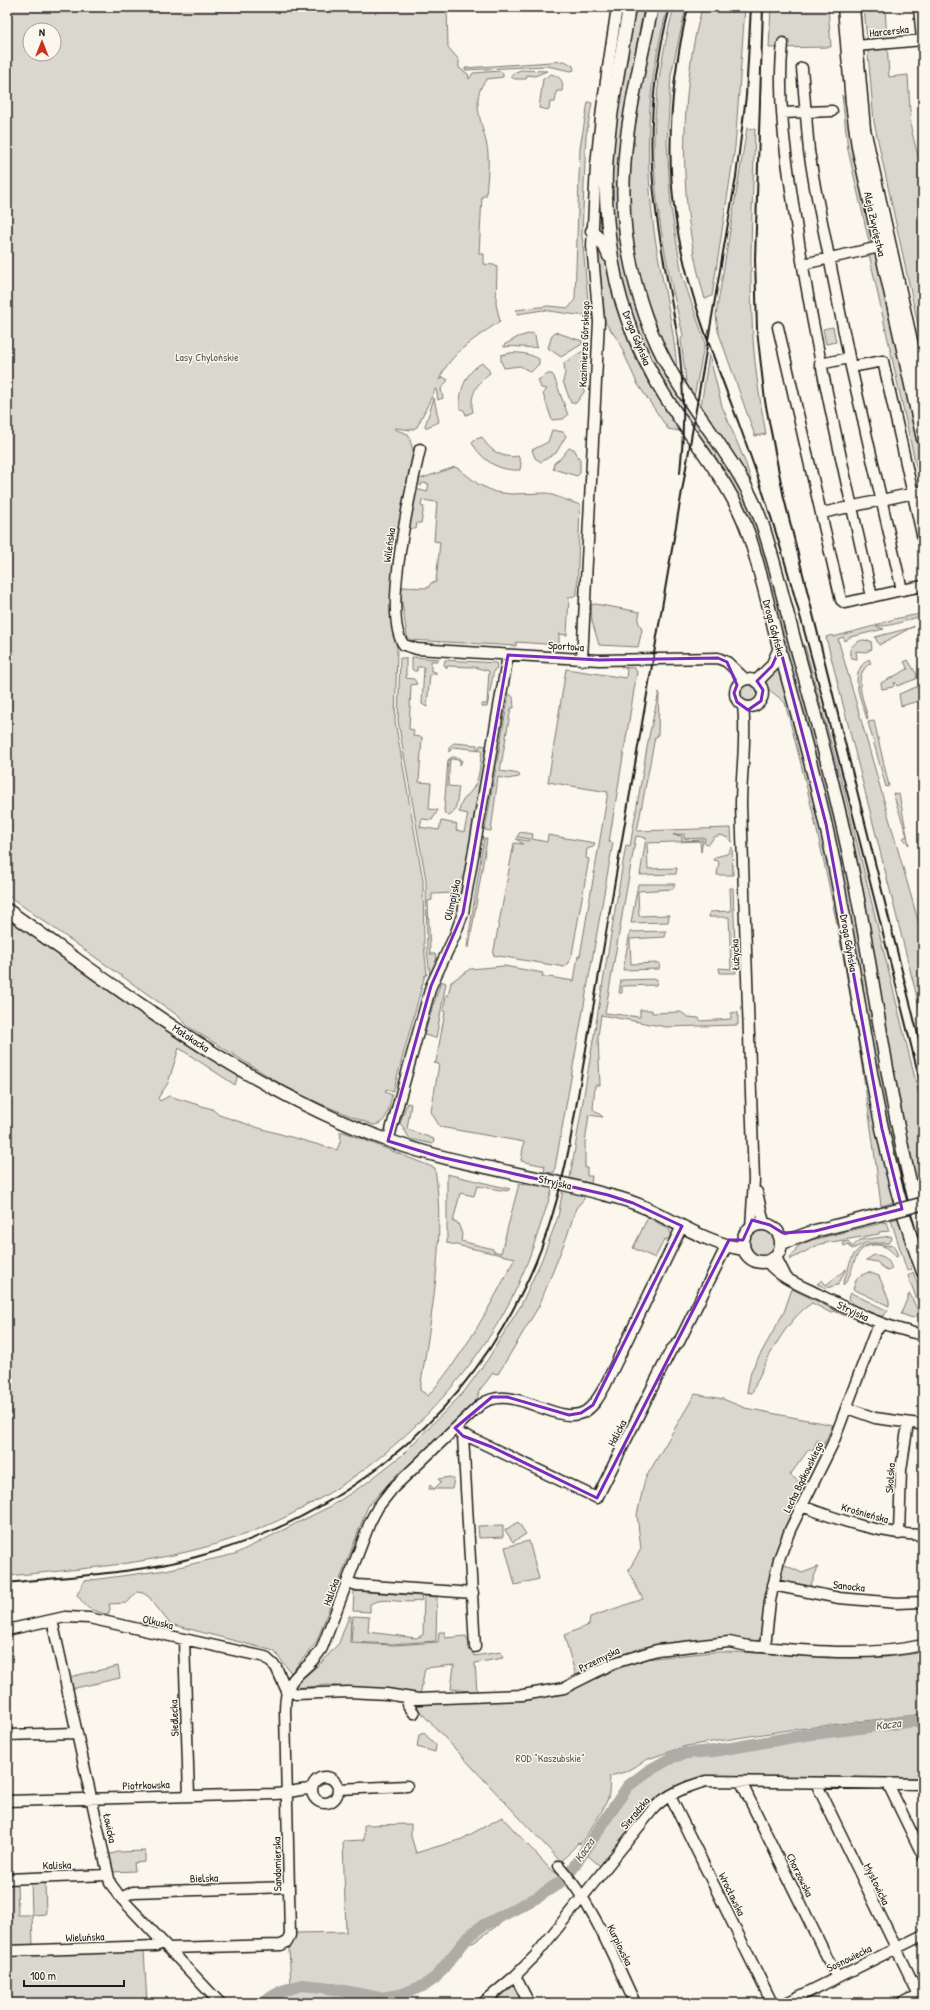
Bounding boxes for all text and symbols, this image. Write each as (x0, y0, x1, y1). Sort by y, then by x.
north arrow (22, 22, 62, 62)
street label: Harcerska (869, 22, 910, 40)
text: N (39, 25, 45, 39)
street label: Aleja Zwycięstwa (861, 190, 889, 258)
street label: Kazimierza Górskiego (575, 300, 593, 387)
street label: Droga Gdyńska (620, 309, 655, 368)
park label: Lasy Chylońskie (175, 350, 239, 364)
street label: Wileńska (380, 526, 398, 563)
street label: Droga Gdyńska (760, 598, 788, 658)
street label: Sportowa (548, 638, 585, 654)
street label: Olimpijska (440, 877, 464, 922)
street label: Droga Gdyńska (837, 913, 861, 973)
street label: Łużycka (727, 938, 743, 971)
street label: Małokacka (170, 1021, 213, 1056)
street label: Stryjska (537, 1171, 574, 1193)
street label: Stryjska (835, 1298, 872, 1325)
street label: Halicka (604, 1417, 630, 1449)
street label: Lecha Bądkowskiego (780, 1439, 827, 1515)
street label: Skolska (882, 1462, 898, 1493)
street label: Krośnieńska (840, 1500, 891, 1527)
street label: Halicka (320, 1576, 343, 1608)
street label: Sanocka (832, 1577, 866, 1595)
street label: Olkuska (141, 1612, 175, 1632)
street label: Przemyska (576, 1643, 622, 1675)
street label: Siedlecka (166, 1699, 182, 1737)
water label: Kacza (874, 1714, 903, 1734)
park label: ROD "Kaszubskie" (515, 1751, 585, 1765)
street label: Piotrkowska (122, 1777, 171, 1793)
street label: Sieradzka (617, 1793, 653, 1832)
street label: Łowicka (100, 1812, 120, 1845)
water label: Kacza (570, 1834, 599, 1865)
street label: Sandomierska (270, 1836, 284, 1891)
street label: Chorzowska (783, 1851, 817, 1900)
street label: Kaliska (42, 1857, 72, 1872)
street label: Mysłowicka (861, 1861, 893, 1908)
street label: Bielska (190, 1870, 219, 1885)
street label: Wrocławska (716, 1870, 749, 1919)
street label: Kurpiowska (604, 1922, 636, 1969)
street label: Wieluńska (65, 1929, 105, 1945)
street label: Sosnowiecka (824, 1941, 874, 1975)
scale bar (24, 1962, 124, 1988)
text: 100 m (30, 1967, 56, 1984)

